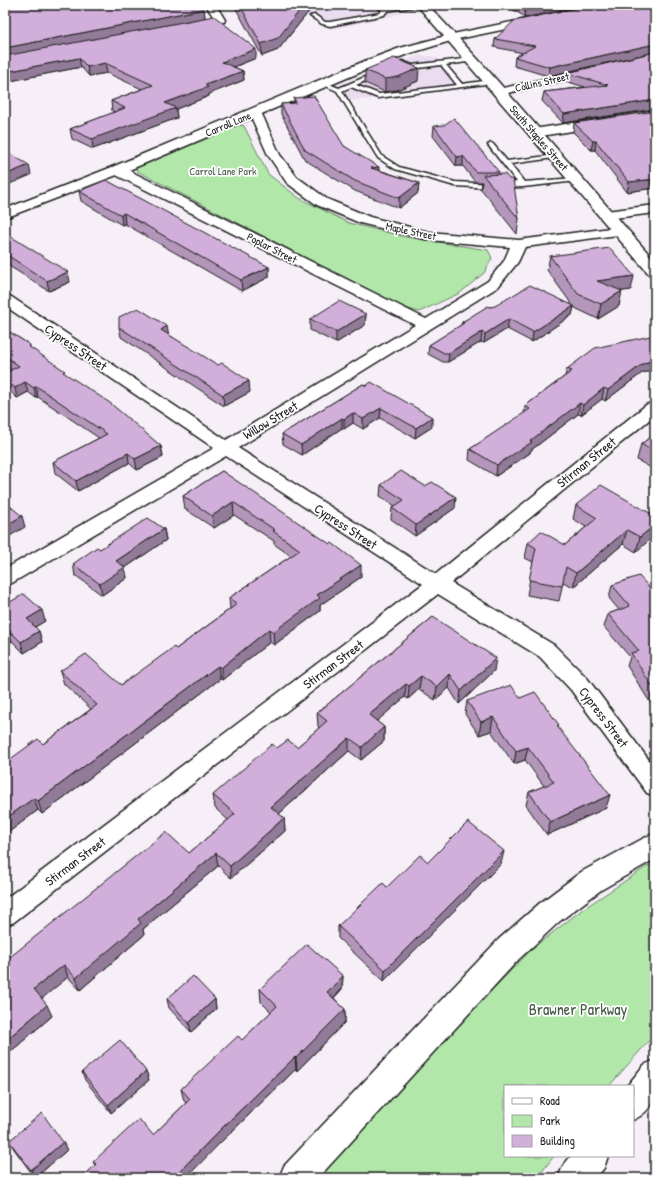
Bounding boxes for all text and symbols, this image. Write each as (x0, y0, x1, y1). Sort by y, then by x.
street label: Collins Street (514, 69, 571, 95)
street label: South Staples Street (507, 102, 571, 174)
street label: Carroll Lane (203, 108, 254, 140)
park label: Carrol Lane Park (189, 164, 257, 178)
street label: Maple Street (385, 219, 438, 243)
street label: Poplar Street (245, 229, 299, 267)
street label: Cypress Street (41, 320, 111, 375)
street label: Willow Street (239, 396, 301, 443)
street label: Stirman Street (553, 432, 620, 491)
street label: Cypress Street (311, 499, 381, 553)
street label: Stirman Street (299, 635, 367, 693)
street label: Cypress Street (575, 683, 633, 751)
street label: Stirman Street (41, 832, 109, 890)
park label: Brawner Parkway (529, 998, 628, 1020)
legend (504, 1085, 634, 1157)
text: Road (540, 1092, 560, 1109)
text: Park (540, 1112, 560, 1129)
text: Building (540, 1132, 575, 1149)

